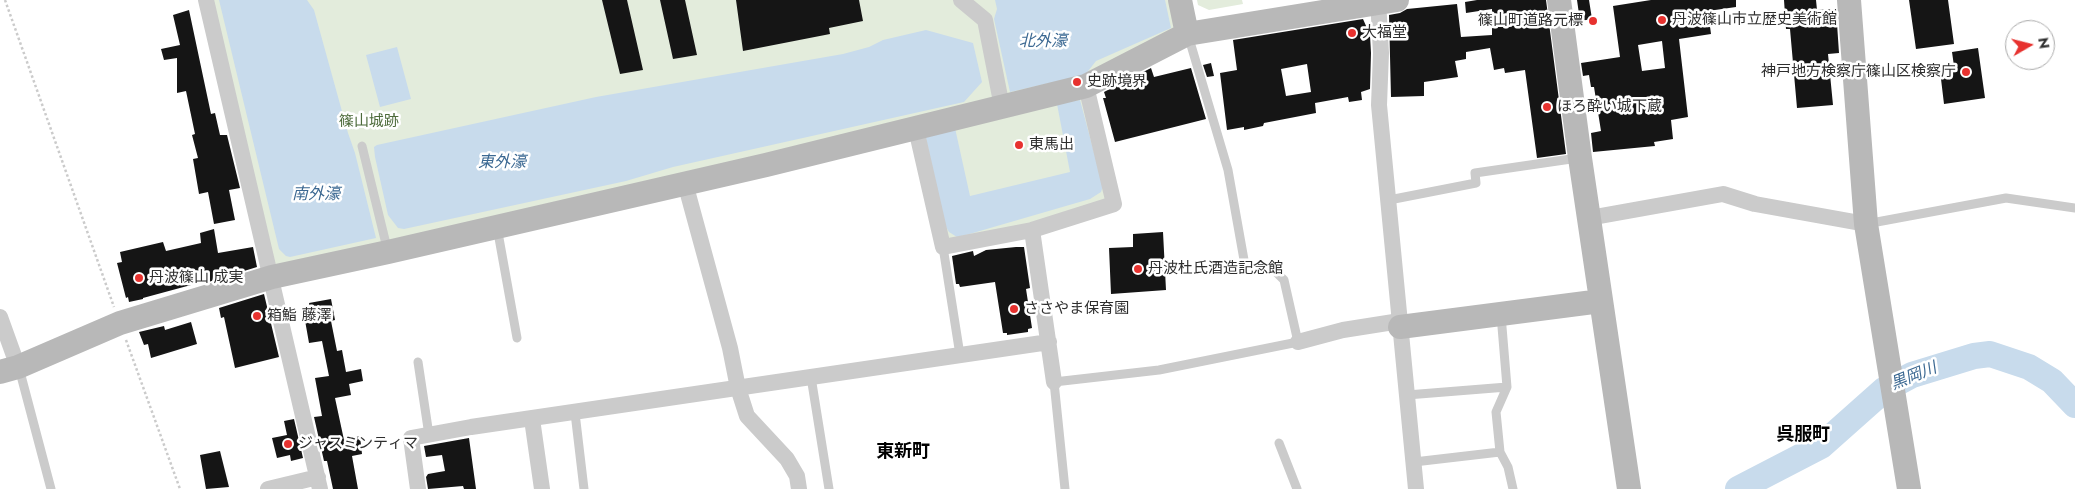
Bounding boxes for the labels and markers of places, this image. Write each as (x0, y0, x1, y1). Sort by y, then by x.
place label: 丹波篠山市立歴史美術館 (1672, 11, 1837, 29)
place label: 篠山町道路元標 (1478, 12, 1583, 30)
marker: 丹波篠山市立歴史美術館 (1656, 14, 1668, 26)
marker: 篠山町道路元標 (1587, 15, 1599, 27)
place label: 大福堂 (1362, 24, 1407, 42)
marker: 大福堂 (1346, 27, 1358, 39)
place label: 神戸地方検察庁篠山区検察庁 (1761, 63, 1956, 81)
marker: 神戸地方検察庁篠山区検察庁 (1960, 66, 1972, 78)
place label: 史跡境界 (1087, 73, 1147, 91)
marker: 史跡境界 (1071, 76, 1083, 88)
place label: ほろ酔い城下蔵 (1557, 98, 1662, 116)
marker: ほろ酔い城下蔵 (1541, 101, 1553, 113)
place label: 東馬出 (1029, 136, 1074, 154)
marker: 東馬出 (1013, 139, 1025, 151)
place label: 丹波杜氏酒造記念館 (1148, 260, 1283, 278)
marker: 丹波杜氏酒造記念館 (1132, 263, 1144, 275)
place label: 丹波篠山 成実 (149, 269, 243, 287)
marker: 丹波篠山 成実 (133, 272, 145, 284)
place label: ささやま保育園 (1024, 300, 1129, 318)
marker: ささやま保育園 (1008, 303, 1020, 315)
place label: 箱鮨 藤澤 (267, 307, 331, 325)
marker: 箱鮨 藤澤 (251, 310, 263, 322)
place label: ジャスミンティマ (298, 435, 418, 453)
marker: ジャスミンティマ (282, 438, 294, 450)

